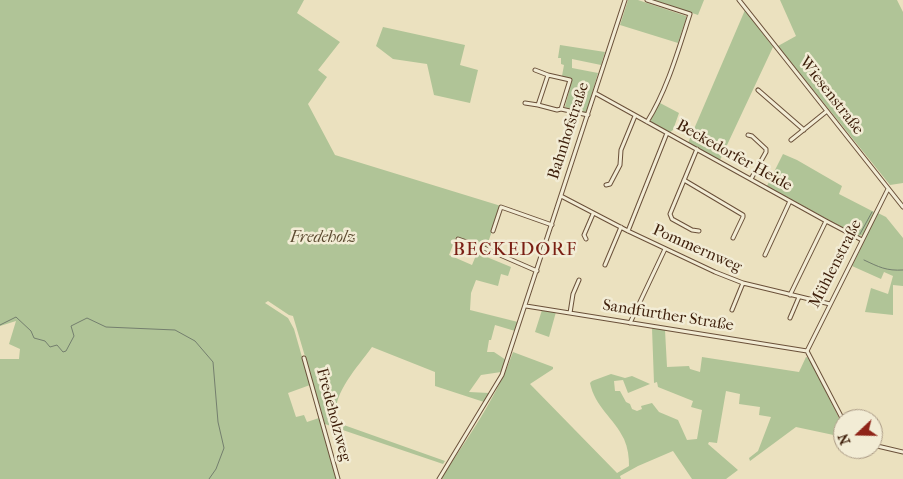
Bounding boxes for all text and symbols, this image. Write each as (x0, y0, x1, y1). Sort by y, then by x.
street label: Wiesenstraße (795, 53, 867, 139)
street label: Bahnhofstraße (544, 80, 594, 182)
street label: Beckedorfer Heide (673, 116, 795, 196)
street label: Mühlenstraße (806, 217, 866, 311)
street label: Pommernweg (649, 221, 745, 277)
park label: Fredeholz (290, 228, 356, 248)
district label: BECKEDORF (452, 239, 578, 261)
street label: Sandfurther Straße (601, 296, 735, 336)
street label: Fredeholzweg (311, 366, 355, 464)
north arrow (833, 409, 883, 459)
text: N (835, 431, 854, 447)

